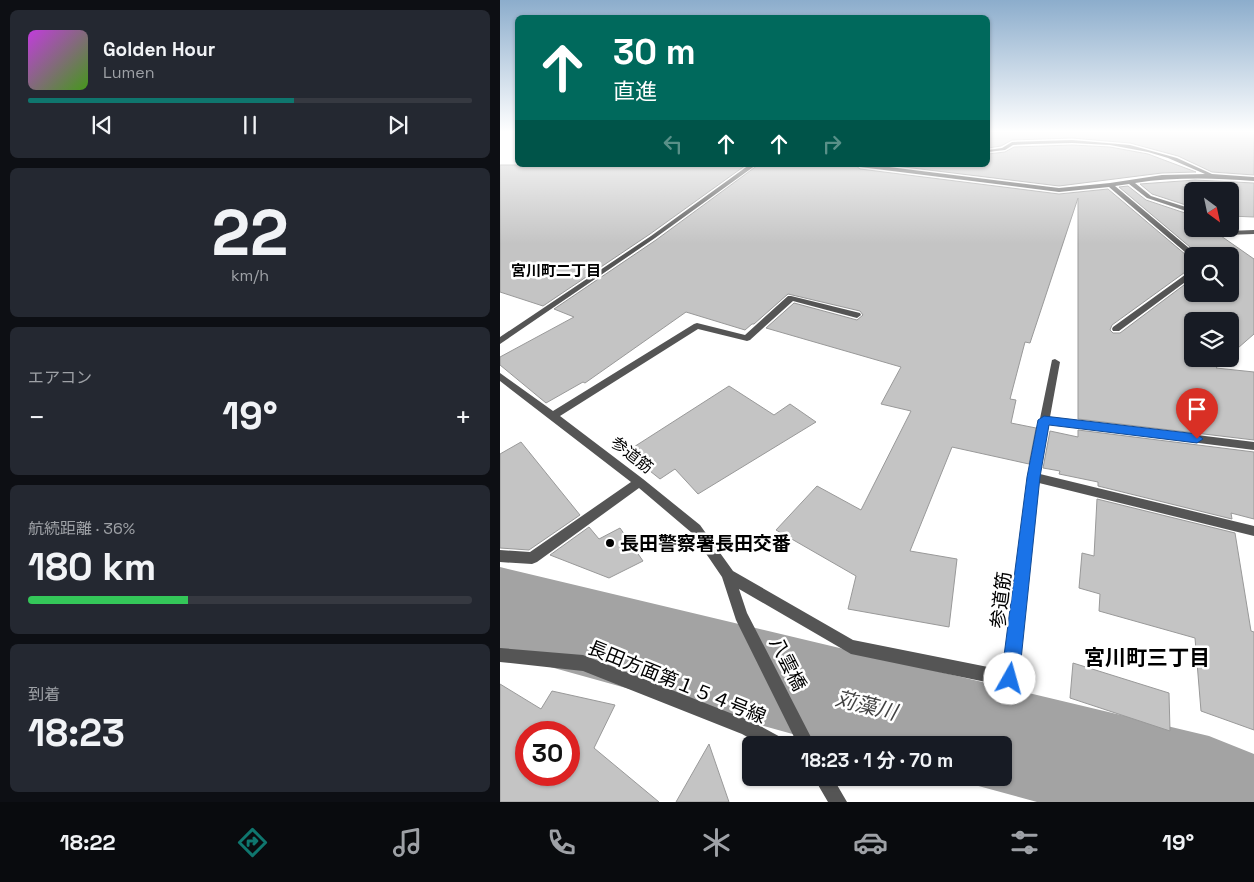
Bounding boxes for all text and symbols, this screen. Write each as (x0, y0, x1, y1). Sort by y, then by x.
text: 30 m (613, 30, 696, 74)
icon: ahead (530, 35, 595, 100)
text: Golden Hour (103, 37, 215, 62)
text: Lumen (103, 62, 155, 83)
text: 直進 (613, 77, 657, 105)
icon: previous (88, 111, 116, 139)
icon: pause (236, 111, 264, 139)
icon: next (384, 111, 412, 139)
icon: left (659, 130, 687, 158)
icon: ahead (712, 130, 740, 158)
icon: ahead (765, 130, 793, 158)
icon: right (818, 130, 846, 158)
north arrow (1184, 182, 1239, 238)
map controls (1184, 182, 1239, 367)
text: 22 (211, 191, 289, 274)
button: search (1184, 247, 1239, 302)
district label: 宮川町二丁目 (511, 261, 601, 280)
text: km/h (231, 265, 269, 286)
button: layers (1184, 312, 1239, 367)
text: エアコン (28, 367, 92, 388)
pin (1176, 388, 1218, 439)
text: 19° (222, 392, 278, 440)
icon: arrive (1183, 395, 1211, 423)
text: − (28, 399, 45, 435)
text: + (455, 399, 472, 435)
street label: 参道筋 (607, 432, 657, 478)
text: 航続距離 · 36% (28, 518, 135, 539)
place label: 長田警察署長田交番 (620, 531, 791, 556)
marker: 長田警察署長田交番 (604, 537, 616, 549)
text: 180 km (28, 543, 156, 591)
street label: 参道筋 (985, 570, 1017, 630)
street label: 八雲橋 (764, 633, 812, 695)
street label: 長田方面第１５４号線 (584, 635, 770, 729)
district label: 宮川町三丁目 (1084, 644, 1210, 671)
position arrow (983, 652, 1035, 704)
text: 到着 (28, 684, 60, 705)
water label: 苅藻川 (832, 684, 902, 726)
text: 18:23 (28, 709, 125, 757)
speed limit sign: 30 (515, 721, 580, 786)
text: 18:23 · 1 分 · 70 m (801, 748, 953, 773)
icon: directions (235, 825, 270, 860)
icon: music (390, 825, 425, 860)
icon: phone (544, 825, 579, 860)
icon: climate (699, 825, 734, 860)
icon: car (853, 825, 888, 860)
icon: filters (1007, 825, 1042, 860)
text: 18:22 (60, 828, 116, 856)
text: 19° (1162, 828, 1194, 856)

